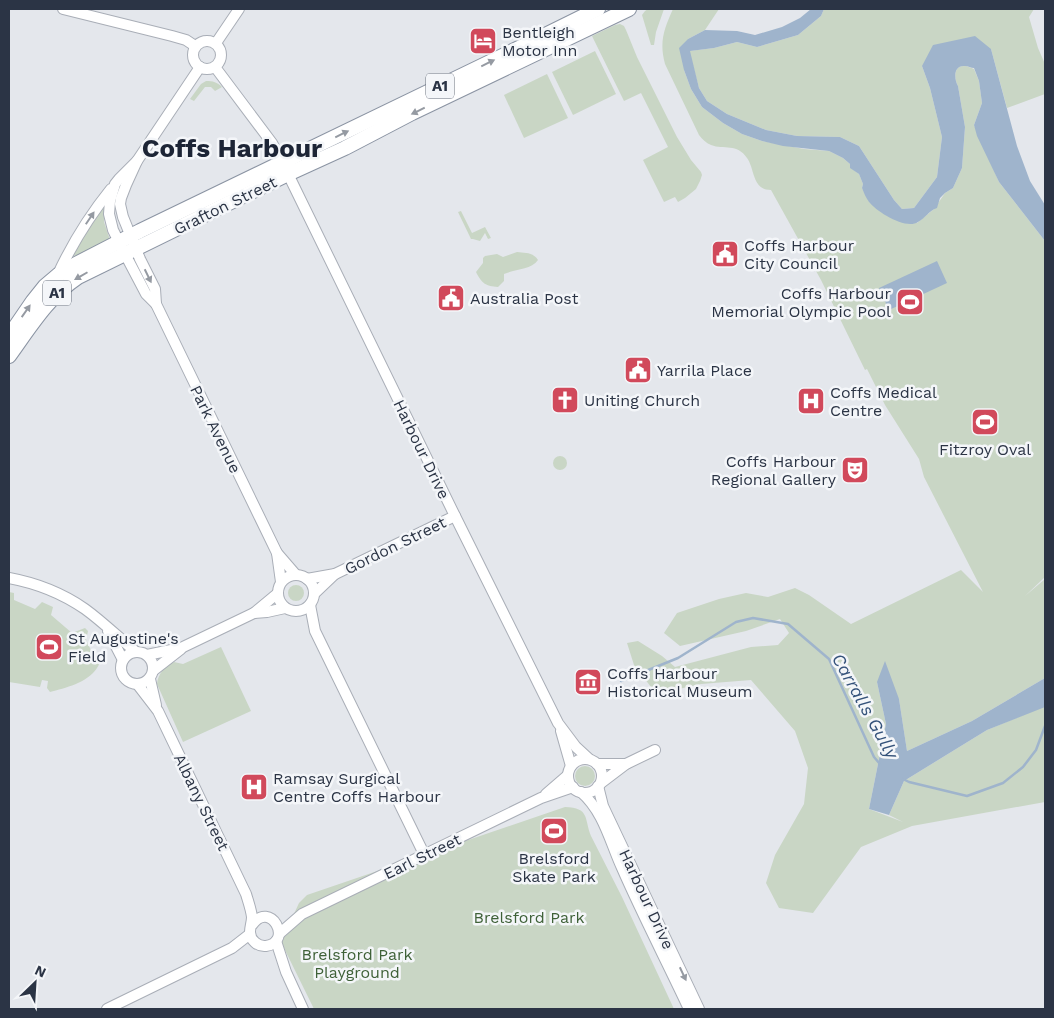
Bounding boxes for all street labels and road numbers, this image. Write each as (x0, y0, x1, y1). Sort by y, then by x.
road number: A1 (426, 74, 454, 98)
street label: Grafton Street (171, 172, 280, 239)
road number: A1 (43, 280, 71, 306)
street label: Park Avenue (186, 382, 245, 476)
street label: Harbour Drive (389, 396, 454, 502)
street label: Gordon Street (341, 513, 449, 578)
street label: Albany Street (170, 751, 233, 854)
street label: Earl Street (380, 829, 464, 883)
street label: Harbour Drive (615, 846, 678, 952)

